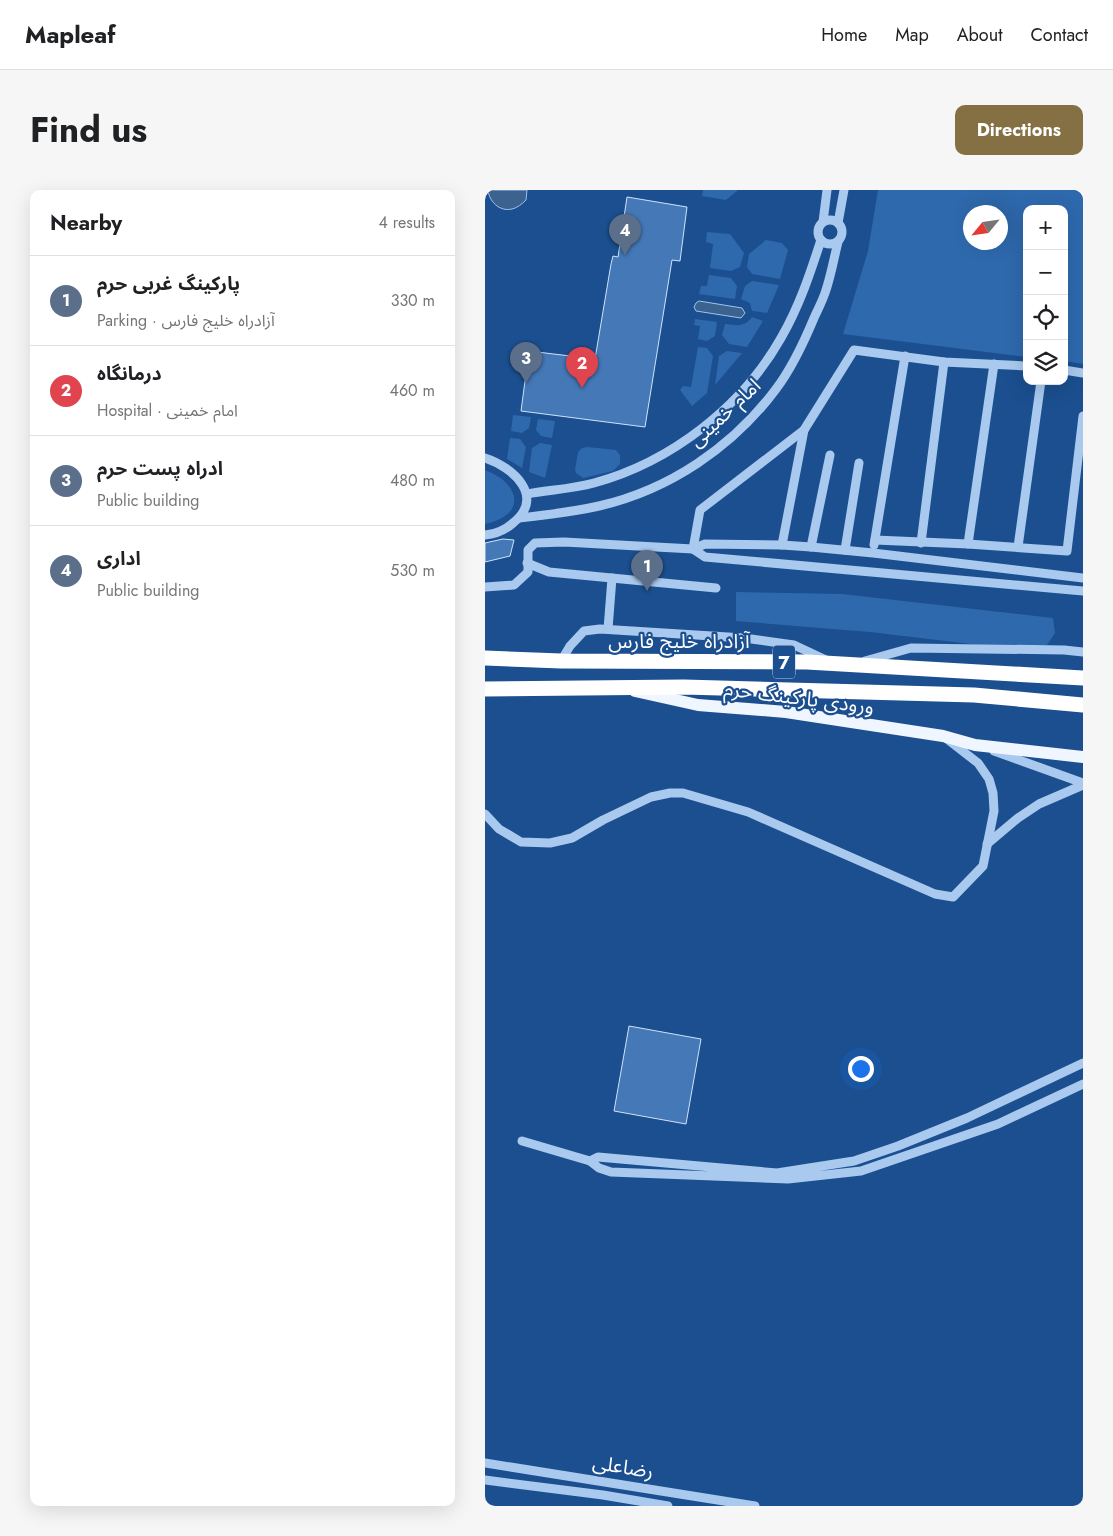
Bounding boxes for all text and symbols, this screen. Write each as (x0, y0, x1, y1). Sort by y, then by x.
text: Mapleaf (25, 17, 116, 52)
text: Home (821, 22, 867, 48)
text: Map (895, 22, 929, 48)
text: About (957, 22, 1002, 48)
text: Contact (1030, 22, 1088, 48)
text: Find us (30, 105, 147, 155)
button: Directions (955, 105, 1083, 155)
north arrow (963, 205, 1008, 250)
map controls (1023, 205, 1068, 385)
button: + (1023, 205, 1068, 250)
text: Nearby (50, 208, 122, 238)
text: 4 results (379, 211, 435, 234)
pin: 4 (609, 214, 641, 255)
button: − (1023, 250, 1068, 295)
text: پارکینگ غربی حرم (97, 270, 240, 297)
text: 1 (62, 289, 70, 312)
text: 330 m (391, 289, 435, 312)
button: locate (1023, 295, 1068, 340)
text: Parking · آزادراه خلیج فارس (97, 309, 275, 332)
button: layers (1023, 340, 1068, 385)
pin: 3 (510, 342, 542, 383)
pin: 2 (566, 347, 598, 388)
text: درمانگاه (97, 360, 162, 387)
street label: امام خمینی (683, 372, 767, 454)
text: 2 (61, 379, 71, 402)
text: 460 m (390, 379, 435, 402)
text: Hospital · امام خمینی (97, 399, 238, 422)
text: ادراه پست حرم (97, 455, 223, 482)
text: 3 (61, 469, 71, 492)
text: 480 m (390, 469, 435, 492)
text: Public building (97, 489, 199, 512)
text: اداری (97, 545, 141, 572)
pin: 1 (631, 550, 663, 591)
text: 4 (60, 559, 72, 582)
text: 530 m (390, 559, 435, 582)
text: Public building (97, 579, 199, 602)
street label: آزادراه خلیج فارس (608, 627, 751, 656)
road number: 7 (773, 646, 795, 678)
street label: ورودی پارکینگ حرم (722, 674, 876, 722)
your location (848, 1056, 874, 1082)
street label: رضاعلی (590, 1448, 656, 1486)

